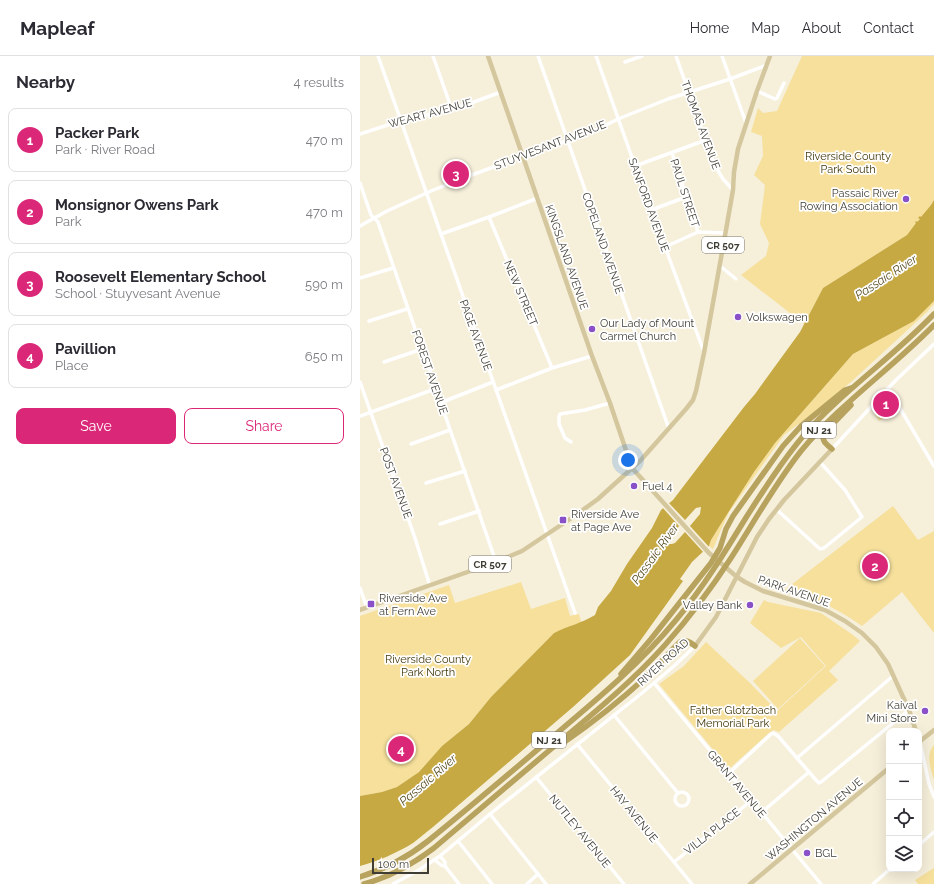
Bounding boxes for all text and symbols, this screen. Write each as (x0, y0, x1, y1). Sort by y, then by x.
text: Mapleaf (20, 17, 95, 39)
text: Home (690, 20, 729, 36)
text: Map (751, 20, 780, 36)
text: About (802, 20, 841, 36)
text: Contact (863, 20, 914, 36)
text: Nearby (16, 72, 75, 92)
text: 4 results (293, 75, 344, 90)
street label: THOMAS AVENUE (678, 79, 723, 172)
street label: WEART AVENUE (387, 96, 474, 131)
street label: STUYVESANT AVENUE (492, 118, 608, 173)
text: Packer Park (55, 124, 139, 142)
text: 1 (27, 133, 33, 148)
text: 470 m (306, 133, 343, 148)
text: Park · River Road (55, 142, 155, 157)
park label: Riverside County Park South (805, 150, 891, 176)
street label: SANFORD AVENUE (625, 156, 672, 254)
street label: PAUL STREET (667, 157, 702, 229)
pin: 3 (443, 159, 469, 189)
place label: Passaic River Rowing Association (800, 187, 898, 213)
street label: COPELAND AVENUE (579, 191, 626, 296)
marker: Passaic River Rowing Association (901, 194, 911, 204)
text: Monsignor Owens Park (55, 196, 219, 214)
street label: KINGSLAND AVENUE (542, 203, 591, 312)
text: 2 (26, 205, 34, 220)
text: 470 m (306, 205, 343, 220)
text: Park (55, 214, 82, 229)
road number: CR 507 (702, 237, 744, 253)
water label: Passaic River (852, 251, 920, 302)
street label: NEW STREET (501, 259, 540, 328)
text: Roosevelt Elementary School (55, 268, 266, 286)
text: 3 (26, 277, 34, 292)
text: 590 m (305, 277, 343, 292)
text: School · Stuyvesant Avenue (55, 286, 220, 301)
street label: PAGE AVENUE (457, 298, 495, 373)
place label: Volkswagen (746, 311, 808, 324)
marker: Volkswagen (733, 312, 743, 322)
place label: Our Lady of Mount Carmel Church (600, 317, 695, 343)
marker: Our Lady of Mount Carmel Church (587, 324, 597, 334)
street label: FOREST AVENUE (409, 328, 450, 416)
text: Pavillion (55, 340, 116, 358)
text: 4 (26, 349, 34, 364)
text: 650 m (305, 349, 343, 364)
text: Place (55, 358, 88, 373)
pin: 1 (873, 389, 899, 419)
button: Save (16, 408, 176, 444)
button: Share (184, 408, 344, 444)
road number: NJ 21 (802, 422, 836, 438)
street label: POST AVENUE (377, 446, 415, 521)
your location (618, 450, 638, 470)
place label: Fuel 4 (642, 480, 673, 493)
marker: Fuel 4 (629, 481, 639, 491)
place label: Riverside Ave at Page Ave (571, 508, 640, 534)
marker: Riverside Ave at Page Ave (558, 515, 568, 525)
water label: Passaic River (628, 520, 682, 587)
pin: 2 (862, 551, 888, 581)
road number: CR 507 (469, 556, 511, 572)
street label: PARK AVENUE (756, 573, 832, 610)
place label: Riverside Ave at Fern Ave (379, 592, 448, 618)
marker: Riverside Ave at Fern Ave (366, 599, 376, 609)
place label: Valley Bank (683, 599, 742, 612)
marker: Valley Bank (745, 600, 755, 610)
street label: RIVER ROAD (635, 636, 692, 689)
park label: Riverside County Park North (385, 653, 471, 679)
place label: Kaival Mini Store (866, 699, 918, 725)
park label: Father Glotzbach Memorial Park (690, 704, 776, 730)
marker: Kaival Mini Store (920, 706, 930, 716)
map controls (886, 728, 922, 872)
button: + (886, 728, 922, 764)
road number: NJ 21 (532, 732, 566, 748)
pin: 4 (388, 734, 414, 764)
street label: GRANT AVENUE (705, 748, 769, 821)
water label: Passaic River (397, 751, 460, 809)
button: − (886, 764, 922, 800)
street label: WASHINGTON AVENUE (763, 775, 865, 864)
street label: HAY AVENUE (607, 784, 660, 845)
street label: NUTLEY AVENUE (546, 792, 613, 871)
button: locate (886, 800, 922, 836)
street label: VILLA PLACE (682, 805, 743, 857)
button: layers (886, 836, 922, 872)
place label: BGL (815, 847, 837, 860)
marker: BGL (802, 848, 812, 858)
scale bar (372, 856, 429, 875)
text: 100 m (378, 858, 409, 871)

